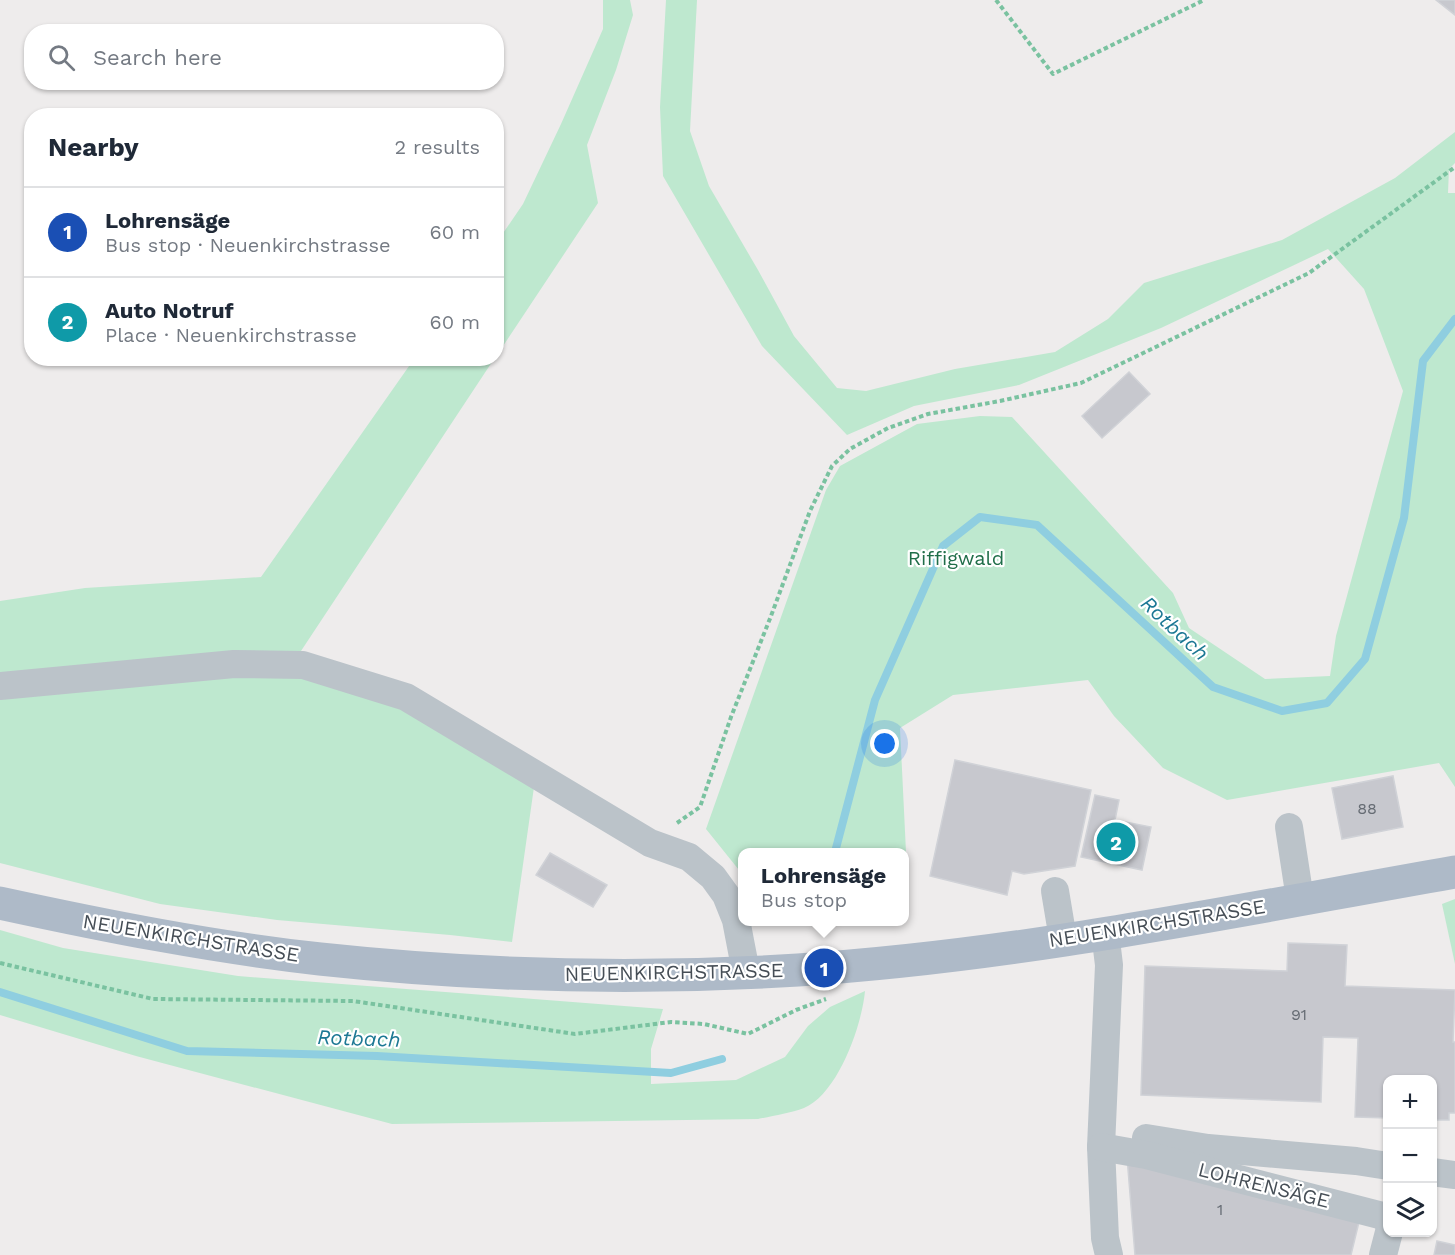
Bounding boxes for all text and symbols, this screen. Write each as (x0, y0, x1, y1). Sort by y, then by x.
search box (24, 24, 504, 90)
icon: search (45, 41, 78, 74)
text: Search here (93, 45, 222, 70)
text: Nearby (48, 132, 139, 162)
text: 2 results (395, 135, 480, 159)
text: Lohrensäge (105, 208, 230, 233)
text: 1 (63, 220, 72, 244)
text: 60 m (430, 220, 480, 244)
text: Bus stop · Neuenkirchstrasse (105, 233, 391, 257)
text: Auto Notruf (105, 298, 234, 323)
text: 2 (62, 310, 73, 334)
text: 60 m (430, 310, 480, 334)
text: Place · Neuenkirchstrasse (105, 323, 357, 347)
park label: Riffigwald (908, 546, 1004, 570)
water label: Rotbach (1136, 590, 1214, 666)
your location (870, 729, 899, 758)
house number: 88 (1357, 799, 1377, 818)
pin: 2 (1096, 820, 1136, 864)
popup (738, 848, 909, 926)
text: Lohrensäge (761, 863, 886, 888)
text: Bus stop (761, 888, 847, 912)
street label: NEUENKIRCHSTRASSE (1047, 894, 1267, 952)
street label: NEUENKIRCHSTRASSE (81, 909, 301, 967)
pin: 1 (804, 946, 844, 990)
street label: NEUENKIRCHSTRASSE (564, 958, 784, 986)
house number: 91 (1291, 1005, 1307, 1024)
water label: Rotbach (317, 1024, 401, 1052)
map controls (1383, 1075, 1437, 1237)
button: + (1383, 1075, 1437, 1129)
button: − (1383, 1129, 1437, 1183)
street label: LOHRENSÄGE (1196, 1157, 1332, 1213)
button: layers (1383, 1183, 1437, 1237)
house number: 1 (1217, 1200, 1223, 1219)

